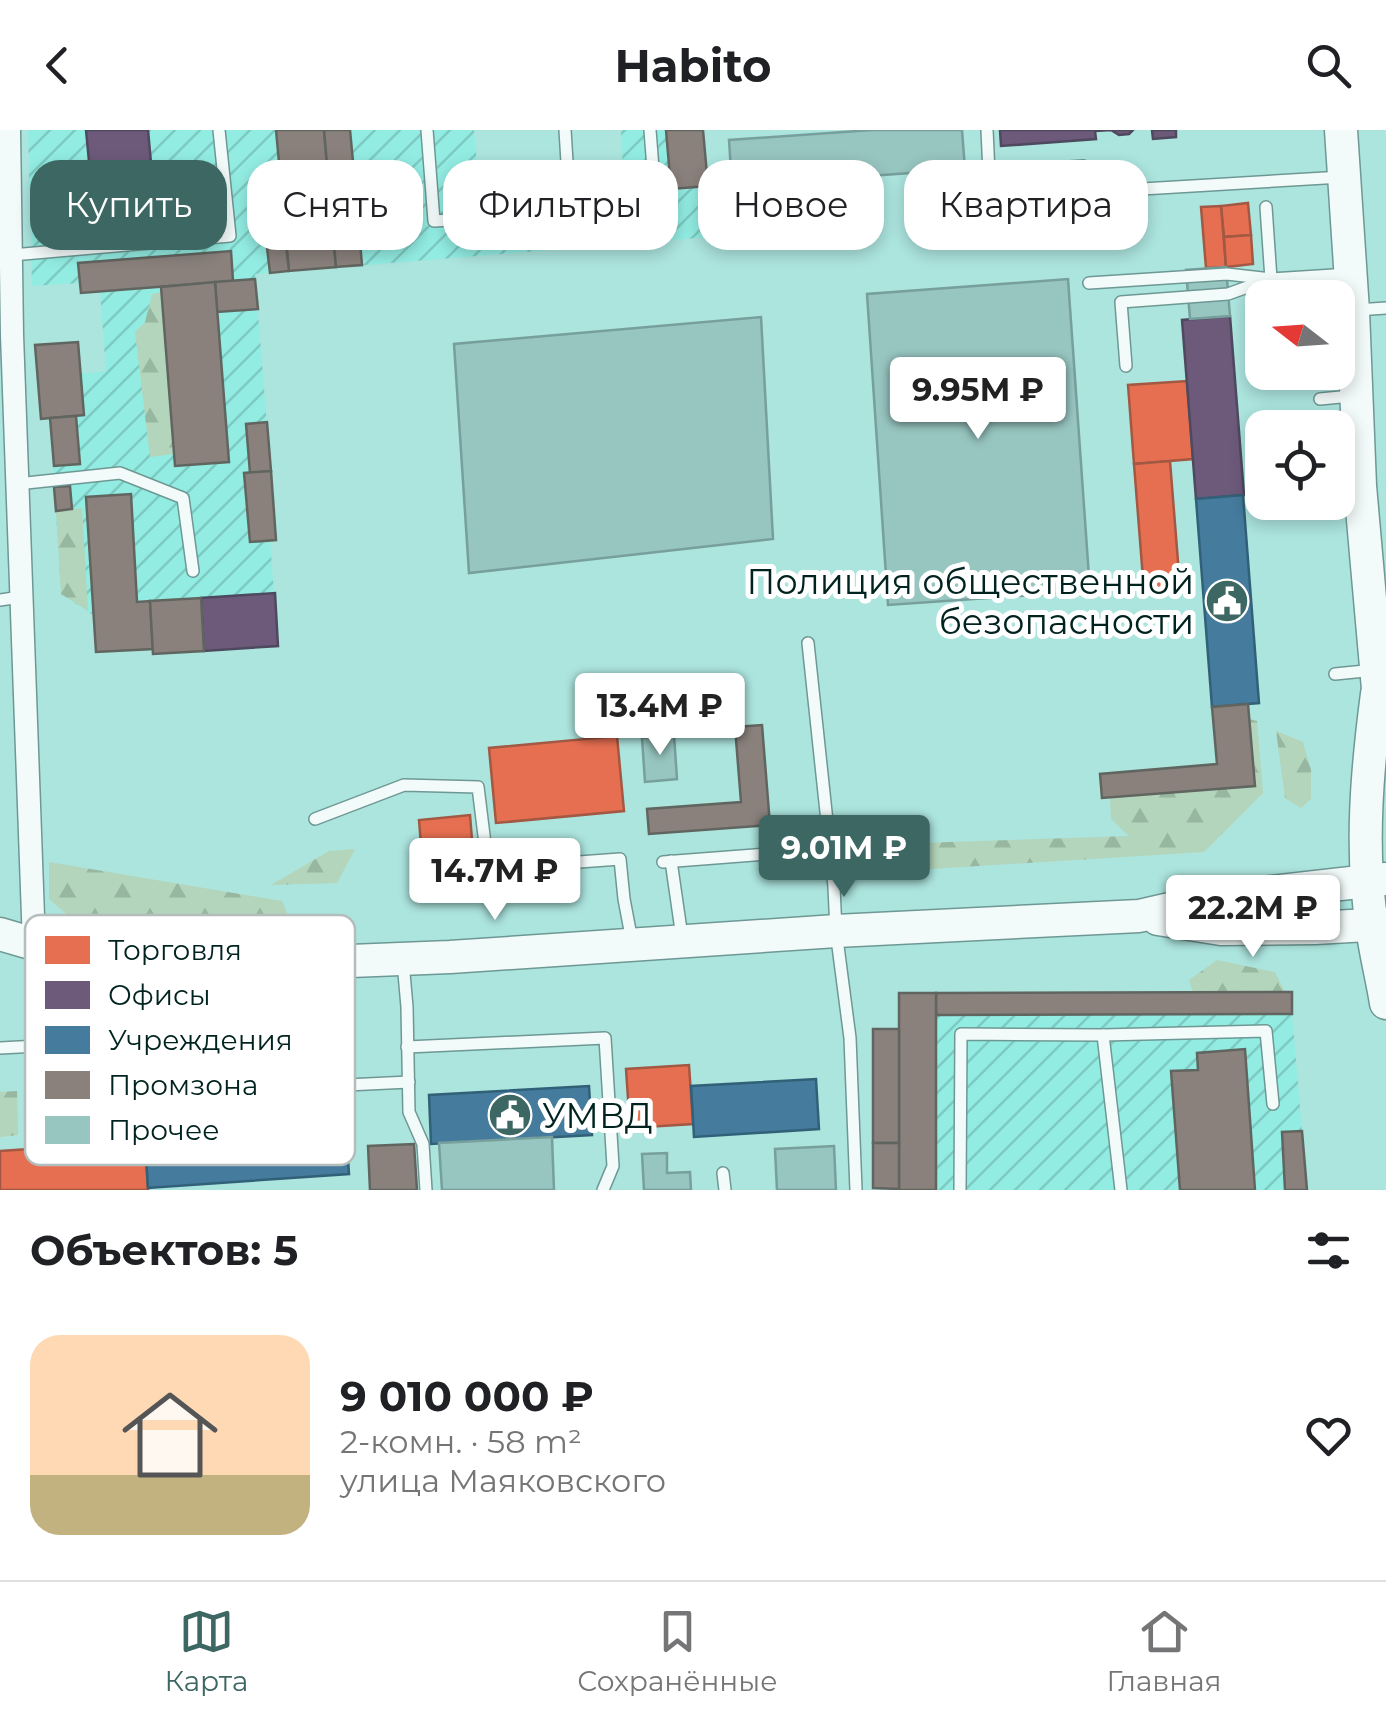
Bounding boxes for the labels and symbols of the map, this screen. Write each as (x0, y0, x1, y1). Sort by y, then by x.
north arrow (1245, 280, 1355, 390)
pin: 9.95M ₽ (886, 357, 1070, 442)
place label: Полиция общественной безопасности (747, 560, 1194, 643)
public building icon: Полиция общественной безопасности (1204, 578, 1250, 624)
pin: 13.4M ₽ (568, 673, 752, 758)
pin: 9.01M ₽ (752, 815, 936, 900)
pin: 14.7M ₽ (403, 838, 587, 923)
pin: 22.2M ₽ (1161, 875, 1345, 960)
legend (25, 915, 355, 1165)
text: Торговля (108, 933, 242, 967)
text: Офисы (108, 978, 211, 1012)
text: Учреждения (108, 1023, 293, 1057)
text: Промзона (108, 1068, 258, 1102)
public building icon: УМВД (487, 1092, 533, 1138)
place label: УМВД (542, 1094, 653, 1137)
text: Прочее (108, 1113, 220, 1147)

